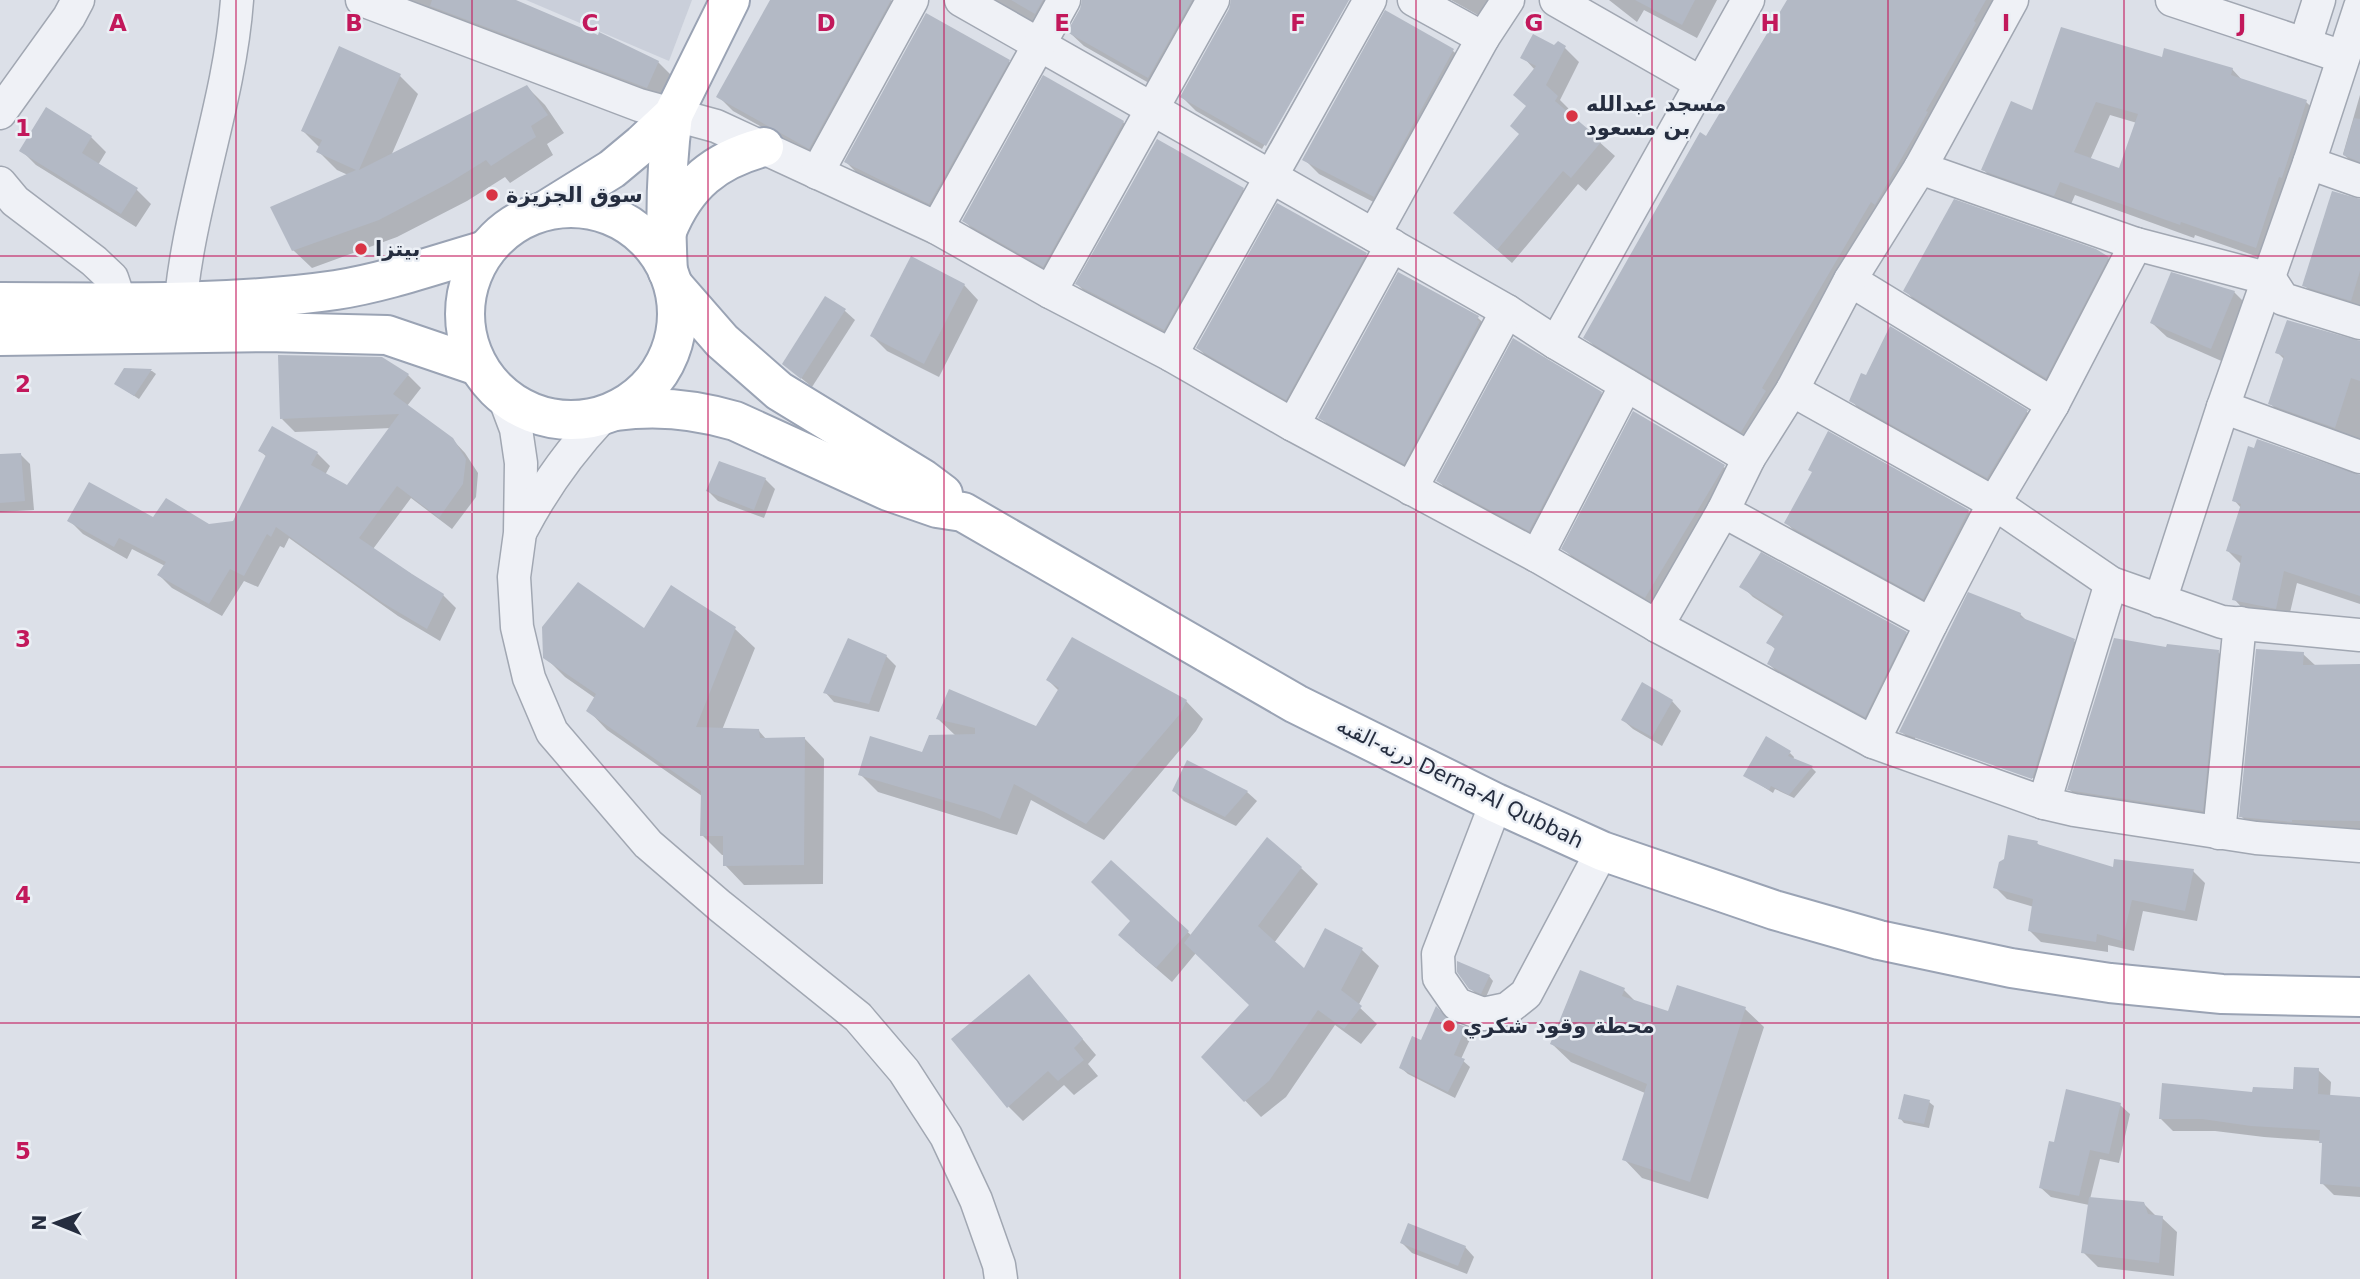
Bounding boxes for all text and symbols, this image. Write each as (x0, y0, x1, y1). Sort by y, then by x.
text: A (109, 10, 127, 36)
text: B (345, 10, 363, 36)
text: C (582, 10, 598, 36)
text: D (816, 10, 836, 36)
text: E (1054, 10, 1070, 36)
text: F (1290, 10, 1306, 36)
text: G (1525, 10, 1543, 36)
text: H (1760, 10, 1780, 36)
text: I (2002, 10, 2010, 36)
text: J (2236, 10, 2246, 36)
place label: مسجد عبدالله بن مسعود (1586, 92, 1726, 140)
marker: مسجد عبدالله بن مسعود (1564, 108, 1580, 124)
text: 1 (15, 115, 31, 141)
place label: سوق الجزيزة (506, 183, 643, 207)
marker: سوق الجزيزة (484, 187, 500, 203)
place label: بيتزا (375, 237, 420, 261)
marker: بيتزا (353, 241, 369, 257)
text: 2 (15, 371, 31, 397)
text: 3 (15, 626, 31, 652)
street label: درنه-القبه Derna-Al Qubbah (1333, 713, 1587, 853)
text: 4 (15, 882, 31, 908)
place label: محطة وقود شكري (1463, 1014, 1655, 1039)
marker: محطة وقود شكري (1441, 1018, 1457, 1034)
text: 5 (15, 1138, 31, 1164)
north arrow (21, 1188, 91, 1258)
text: N (28, 1215, 50, 1231)

